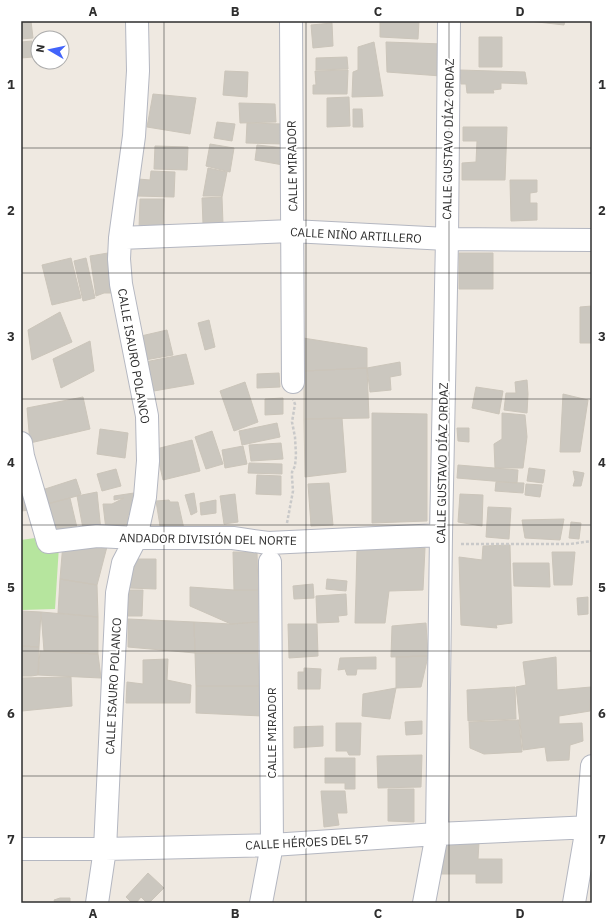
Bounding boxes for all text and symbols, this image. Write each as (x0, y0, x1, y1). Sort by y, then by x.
text: A (89, 3, 98, 20)
text: B (231, 3, 240, 20)
text: C (374, 3, 383, 20)
text: D (515, 3, 525, 20)
north arrow (30, 30, 70, 70)
text: N (33, 43, 48, 53)
street label: CALLE GUSTAVO DÍAZ ORDAZ (439, 58, 457, 220)
text: 1 (7, 76, 15, 93)
text: 1 (598, 76, 606, 93)
street label: CALLE MIRADOR (284, 120, 300, 212)
text: 2 (7, 202, 15, 219)
text: 2 (598, 202, 606, 219)
street label: CALLE NIÑO ARTILLERO (290, 224, 422, 246)
street label: CALLE ISAURO POLANCO (115, 287, 153, 425)
text: 3 (7, 328, 15, 345)
text: 3 (598, 328, 606, 345)
street label: CALLE GUSTAVO DÍAZ ORDAZ (433, 382, 451, 544)
text: 4 (7, 454, 15, 471)
text: 4 (598, 454, 606, 471)
street label: ANDADOR DIVISIÓN DEL NORTE (119, 530, 297, 548)
text: 5 (7, 579, 15, 596)
text: 5 (598, 579, 606, 596)
street label: CALLE ISAURO POLANCO (102, 617, 124, 755)
street label: CALLE MIRADOR (264, 687, 279, 779)
text: 6 (7, 705, 15, 722)
text: 6 (598, 705, 606, 722)
text: 7 (7, 831, 15, 848)
street label: CALLE HÉROES DEL 57 (245, 831, 369, 853)
text: 7 (598, 831, 606, 848)
text: A (89, 905, 98, 922)
text: B (231, 905, 240, 922)
text: C (374, 905, 383, 922)
text: D (515, 905, 525, 922)

